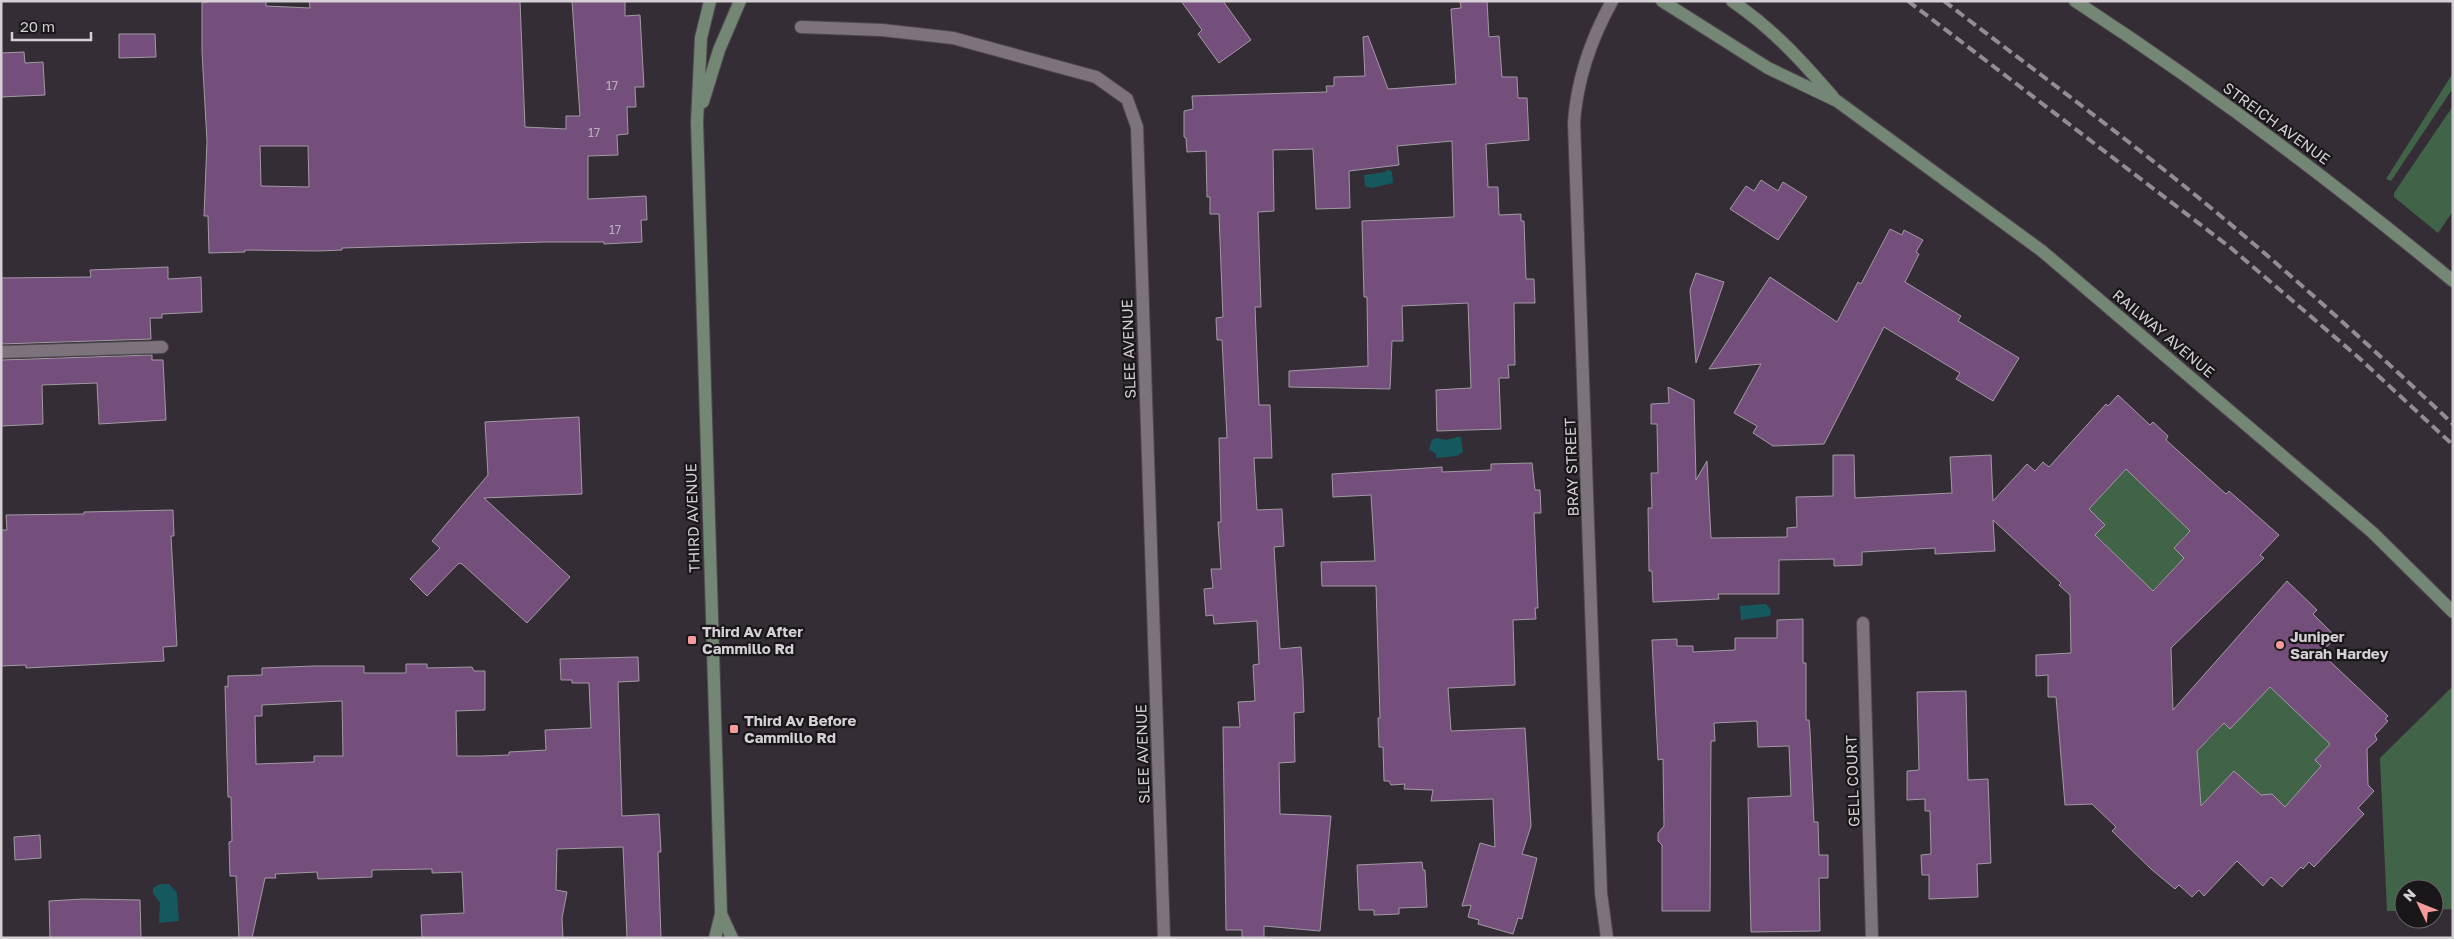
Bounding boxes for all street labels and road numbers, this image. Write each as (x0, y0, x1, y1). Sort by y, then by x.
street label: STREICH AVENUE (2220, 78, 2334, 168)
street label: RAILWAY AVENUE (2109, 285, 2219, 381)
street label: SLEE AVENUE (1117, 299, 1139, 399)
street label: BRAY STREET (1560, 417, 1582, 517)
street label: THIRD AVENUE (681, 463, 703, 573)
street label: SLEE AVENUE (1131, 704, 1153, 804)
street label: GELL COURT (1841, 735, 1863, 827)

